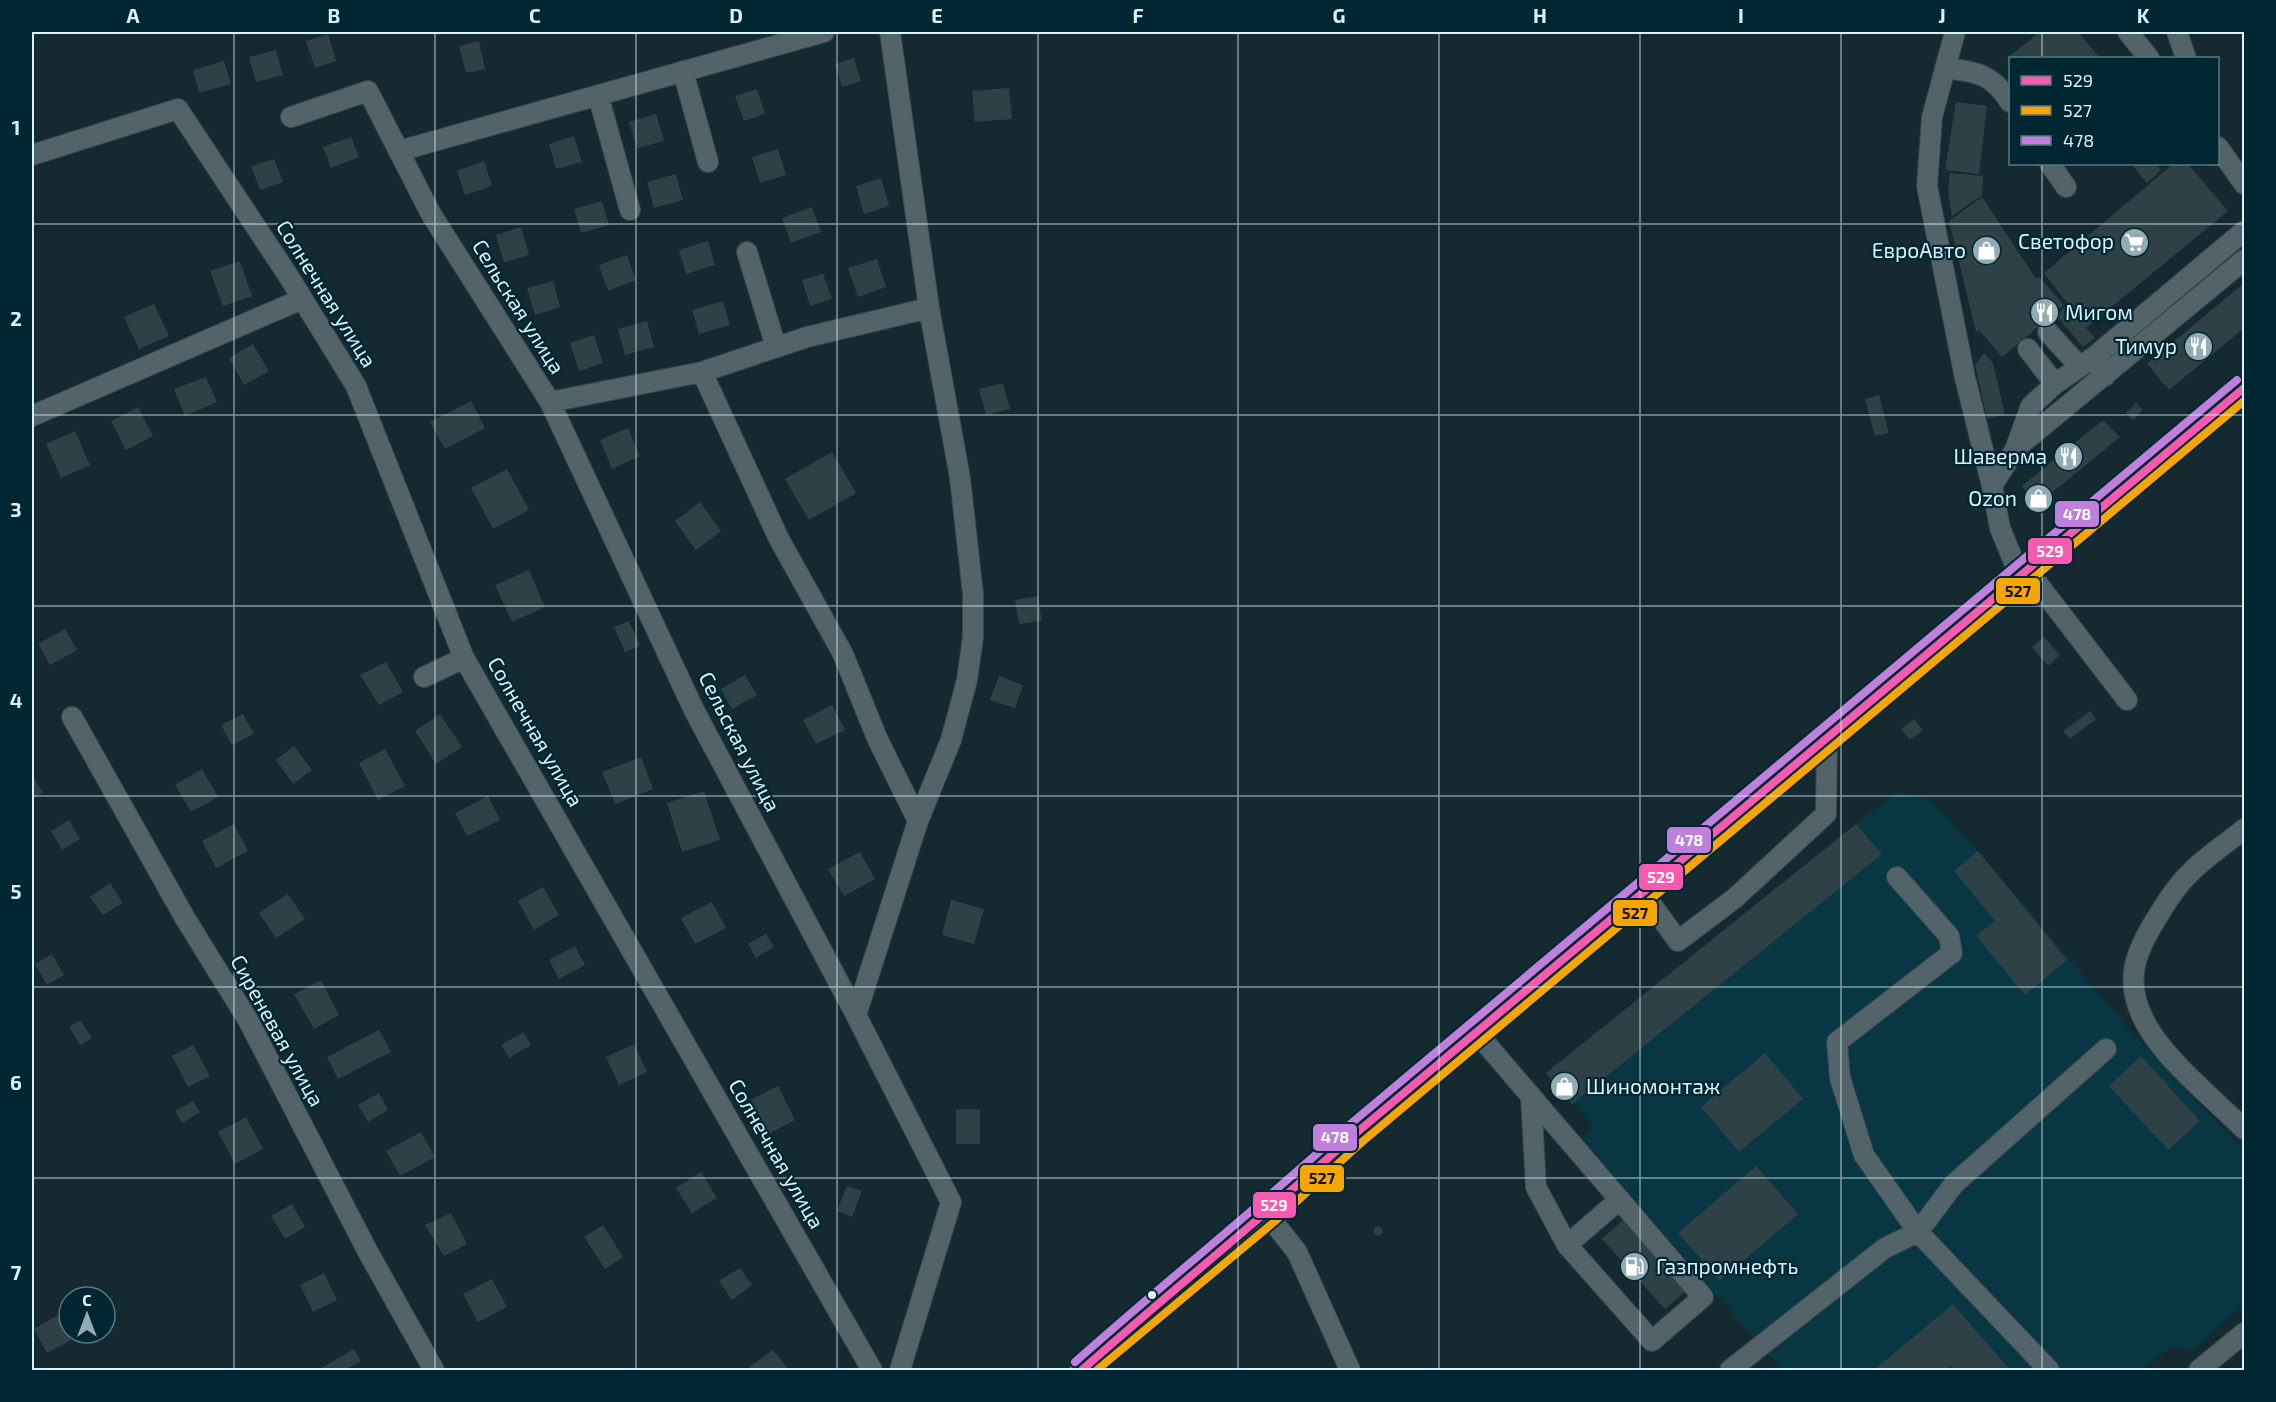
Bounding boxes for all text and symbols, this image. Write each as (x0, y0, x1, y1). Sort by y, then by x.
text: A (126, 3, 140, 27)
text: B (328, 3, 340, 27)
text: C (529, 3, 541, 27)
text: D (729, 3, 743, 27)
text: E (931, 3, 943, 27)
text: F (1132, 3, 1144, 27)
text: G (1333, 3, 1345, 27)
text: H (1533, 3, 1547, 27)
text: I (1738, 3, 1744, 27)
text: J (1938, 3, 1946, 27)
text: K (2137, 3, 2150, 27)
legend (2009, 57, 2219, 165)
text: 529 (2063, 69, 2093, 91)
text: 527 (2063, 99, 2092, 121)
text: 1 (12, 115, 20, 139)
text: 478 (2063, 129, 2094, 151)
street label: Солнечная улица (271, 215, 383, 372)
supermarket icon: Светофор (2119, 226, 2151, 258)
place label: Светофор (2018, 228, 2114, 253)
street label: Сельская улица (467, 234, 571, 379)
shop icon: ЕвроАвто (1971, 235, 2003, 267)
place label: ЕвроАвто (1872, 237, 1966, 262)
restaurant icon: Мигом (2028, 297, 2060, 329)
place label: Мигом (2065, 299, 2133, 324)
text: 2 (10, 306, 22, 330)
restaurant icon: Тимур (2182, 331, 2214, 363)
place label: Тимур (2115, 333, 2177, 359)
restaurant icon: Шаверма (2052, 441, 2084, 473)
place label: Шаверма (1953, 443, 2047, 468)
shop icon: Ozon (2022, 483, 2054, 515)
place label: Ozon (1968, 485, 2017, 510)
text: 3 (10, 497, 22, 521)
line badge: 478 (2054, 500, 2100, 528)
text: 478 (2063, 504, 2091, 523)
line badge: 529 (2027, 537, 2073, 565)
text: 529 (2036, 541, 2064, 560)
line badge: 527 (1995, 577, 2041, 605)
text: 527 (2005, 581, 2032, 600)
street label: Солнечная улица (482, 652, 589, 811)
street label: Сельская улица (693, 667, 786, 816)
text: 4 (10, 688, 23, 712)
line badge: 478 (1666, 826, 1712, 854)
text: 478 (1675, 830, 1703, 849)
line badge: 529 (1638, 863, 1684, 891)
text: 529 (1647, 867, 1675, 886)
text: 5 (10, 879, 22, 903)
line badge: 527 (1612, 899, 1658, 927)
text: 527 (1622, 903, 1649, 922)
street label: Сиреневая улица (225, 950, 330, 1111)
text: 6 (10, 1070, 22, 1094)
shop icon: Шиномонтаж (1549, 1071, 1581, 1103)
place label: Шиномонтаж (1586, 1073, 1720, 1098)
street label: Солнечная улица (723, 1074, 830, 1233)
line badge: 478 (1312, 1123, 1358, 1152)
text: 478 (1321, 1127, 1349, 1146)
line badge: 527 (1299, 1164, 1345, 1193)
text: 527 (1309, 1168, 1336, 1187)
line badge: 529 (1252, 1191, 1297, 1219)
text: 529 (1260, 1195, 1288, 1214)
fuel station icon: Газпромнефть (1619, 1251, 1651, 1283)
place label: Газпромнефть (1656, 1253, 1798, 1278)
text: 7 (11, 1260, 22, 1284)
north arrow (57, 1285, 117, 1345)
unlabelled marker (1146, 1289, 1158, 1301)
text: С (82, 1290, 92, 1309)

